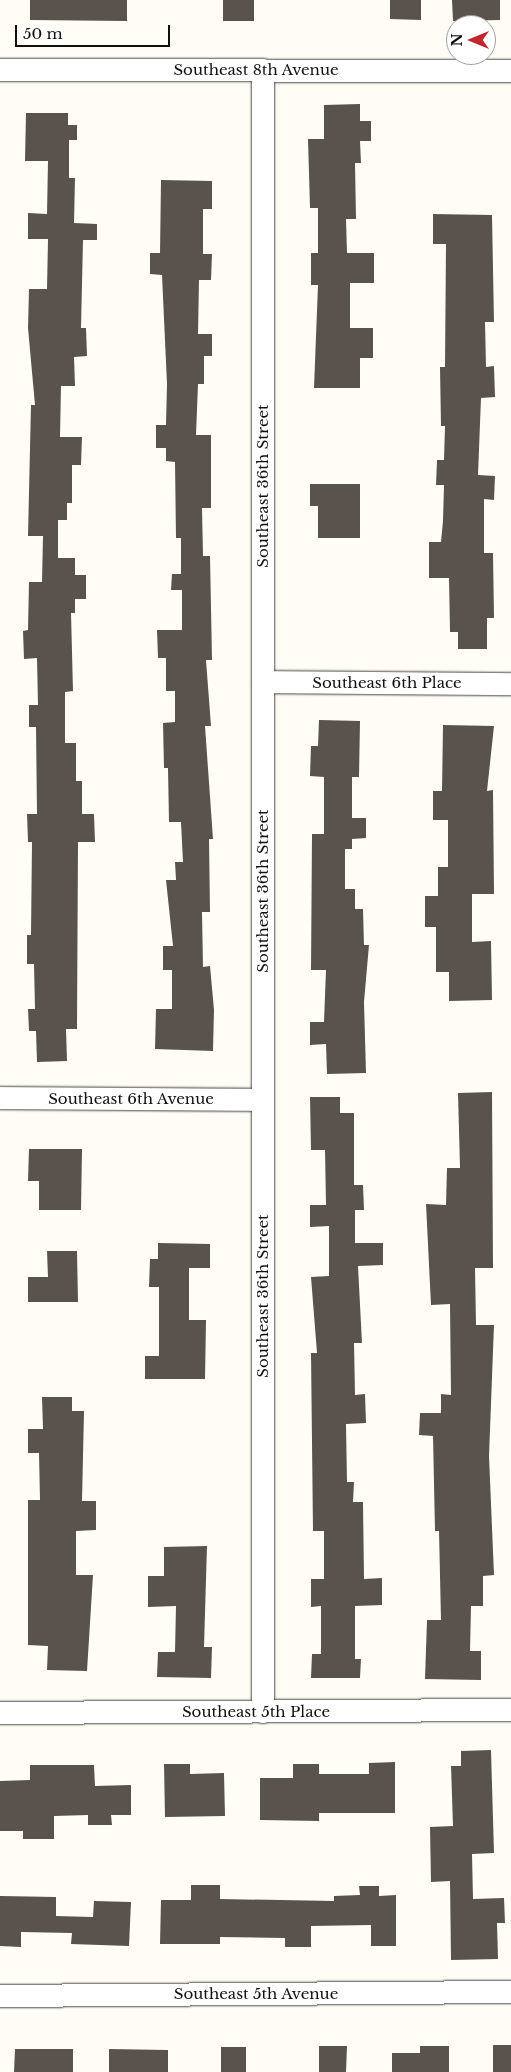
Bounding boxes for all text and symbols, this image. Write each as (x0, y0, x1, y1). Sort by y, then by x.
scale bar (18, 15, 172, 47)
north arrow (446, 15, 496, 65)
text: 50 m (23, 24, 63, 43)
text: N (448, 33, 466, 47)
street label: Southeast 8th Avenue (173, 61, 339, 79)
street label: Southeast 36th Street (254, 404, 272, 568)
street label: Southeast 6th Place (312, 674, 462, 692)
street label: Southeast 36th Street (254, 809, 272, 973)
street label: Southeast 6th Avenue (48, 1090, 214, 1108)
street label: Southeast 36th Street (254, 1214, 272, 1378)
street label: Southeast 5th Place (182, 1703, 330, 1721)
street label: Southeast 5th Avenue (173, 1985, 339, 2003)

